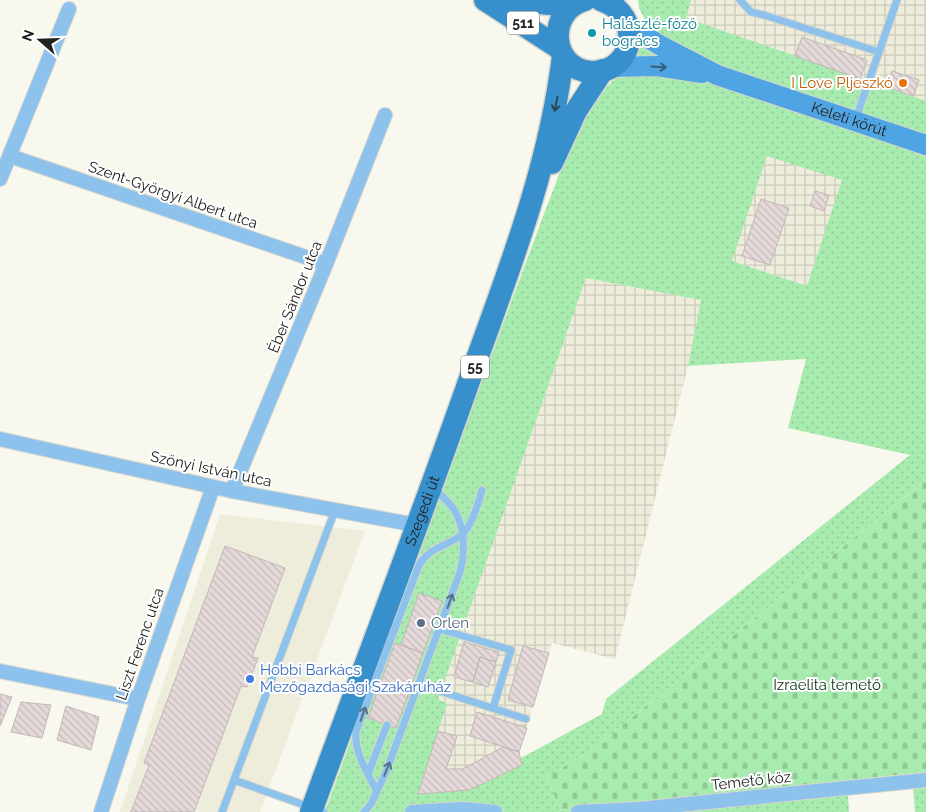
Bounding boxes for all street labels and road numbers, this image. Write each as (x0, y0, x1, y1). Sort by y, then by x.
road number: 511 (507, 12, 539, 34)
street label: Keleti körút (809, 98, 889, 140)
street label: Szent-Györgyi Albert utca (86, 157, 260, 233)
street label: Éber Sándor utca (264, 238, 326, 356)
road number: 55 (461, 356, 489, 378)
street label: Szőnyi István utca (149, 447, 273, 491)
street label: Szegedi út (401, 473, 443, 549)
street label: Liszt Ferenc utca (112, 586, 168, 702)
street label: Temető köz (710, 768, 792, 794)

